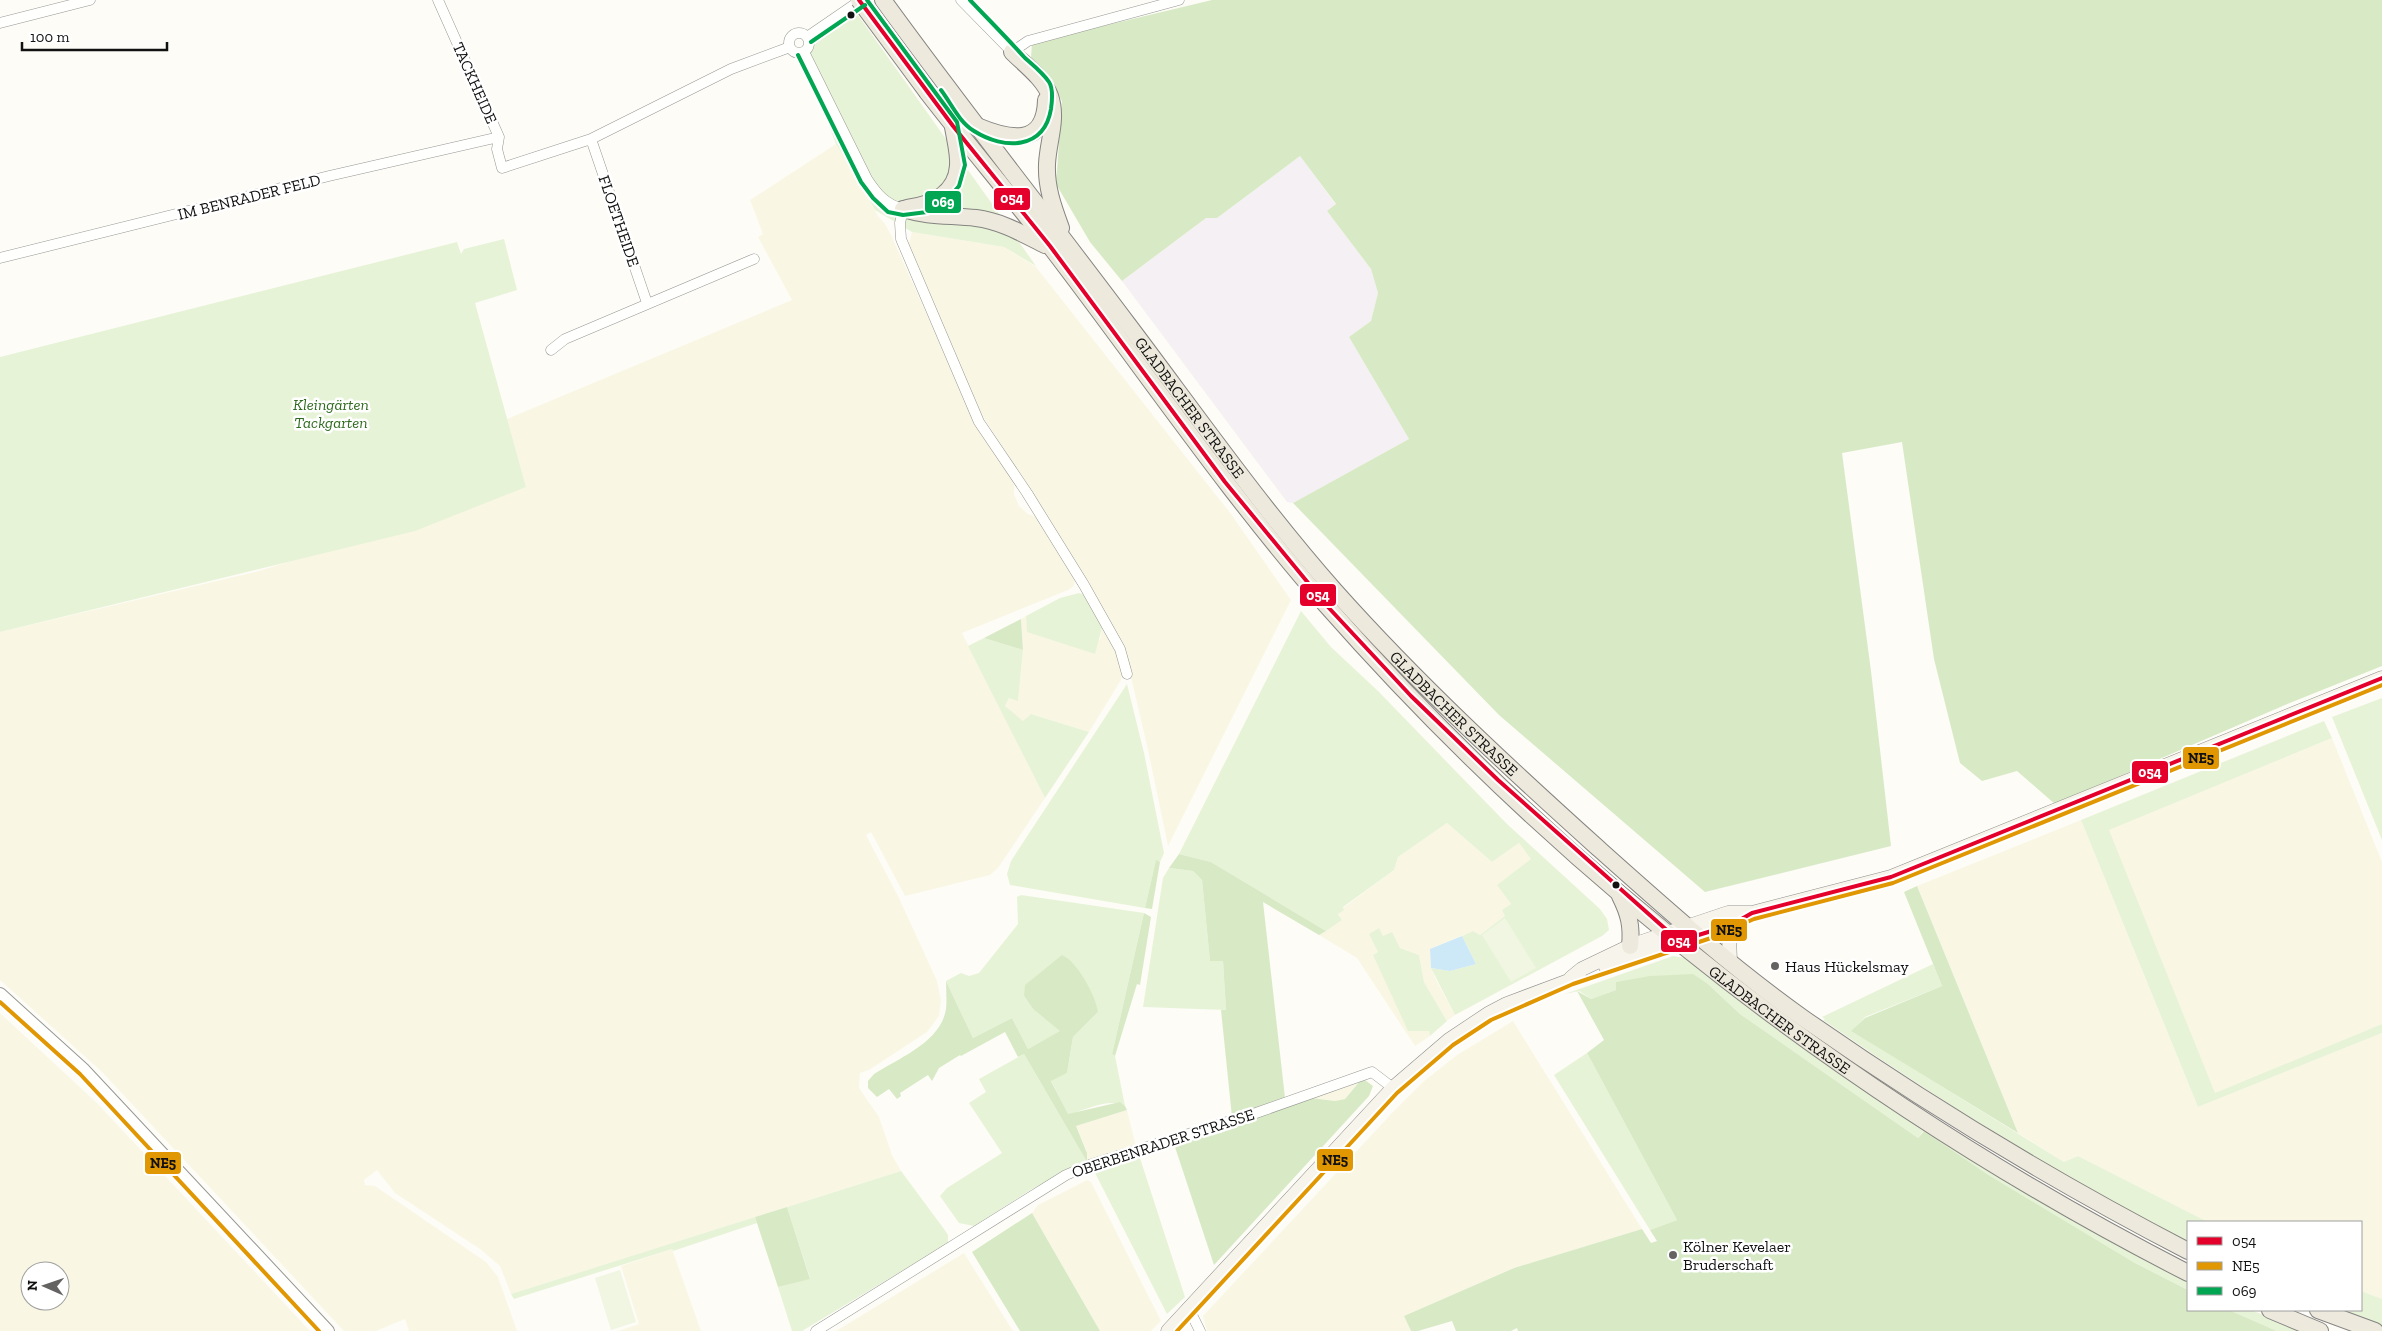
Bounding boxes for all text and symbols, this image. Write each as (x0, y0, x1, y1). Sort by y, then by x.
unlabelled marker (846, 10, 856, 20)
scale bar (22, 20, 168, 52)
text: 100 m (30, 28, 69, 46)
street label: TACKHEIDE (449, 40, 501, 126)
street label: IM BENRADER FELD (176, 170, 322, 224)
street label: FLOETHEIDE (594, 173, 644, 269)
line badge: 054 (993, 187, 1031, 211)
line badge: 069 (924, 190, 962, 214)
text: 054 (1000, 190, 1024, 207)
text: 069 (931, 194, 955, 211)
street label: GLADBACHER STRASSE (1131, 333, 1249, 482)
park label: Kleingärten Tackgarten (293, 395, 369, 432)
line badge: 054 (1299, 583, 1337, 607)
text: 054 (1306, 587, 1330, 604)
street label: GLADBACHER STRASSE (1386, 647, 1522, 780)
line badge: NE5 (2182, 746, 2220, 770)
text: NE5 (2188, 750, 2214, 767)
line badge: 054 (2131, 760, 2169, 784)
text: 054 (2138, 764, 2162, 781)
unlabelled marker (1611, 880, 1621, 890)
line badge: NE5 (1710, 918, 1748, 942)
text: NE5 (1716, 922, 1742, 939)
line badge: 054 (1660, 929, 1698, 953)
text: 054 (1667, 933, 1691, 950)
place label: Haus Hückelsmay (1785, 957, 1909, 976)
marker: Haus Hückelsmay (1769, 960, 1781, 972)
street label: GLADBACHER STRASSE (1705, 961, 1854, 1078)
street label: OBERBENRADER STRASSE (1069, 1105, 1257, 1181)
line badge: NE5 (1316, 1148, 1354, 1172)
line badge: NE5 (144, 1151, 182, 1175)
text: NE5 (1322, 1152, 1348, 1169)
text: NE5 (150, 1155, 176, 1172)
legend (2187, 1221, 2362, 1311)
text: 054 (2232, 1232, 2256, 1250)
place label: Kölner Kevelaer Bruderschaft (1683, 1237, 1791, 1274)
marker: Kölner Kevelaer Bruderschaft (1667, 1249, 1679, 1261)
text: NE5 (2232, 1257, 2260, 1275)
north arrow (20, 1261, 70, 1311)
text: N (24, 1280, 41, 1291)
text: 069 (2232, 1282, 2257, 1300)

